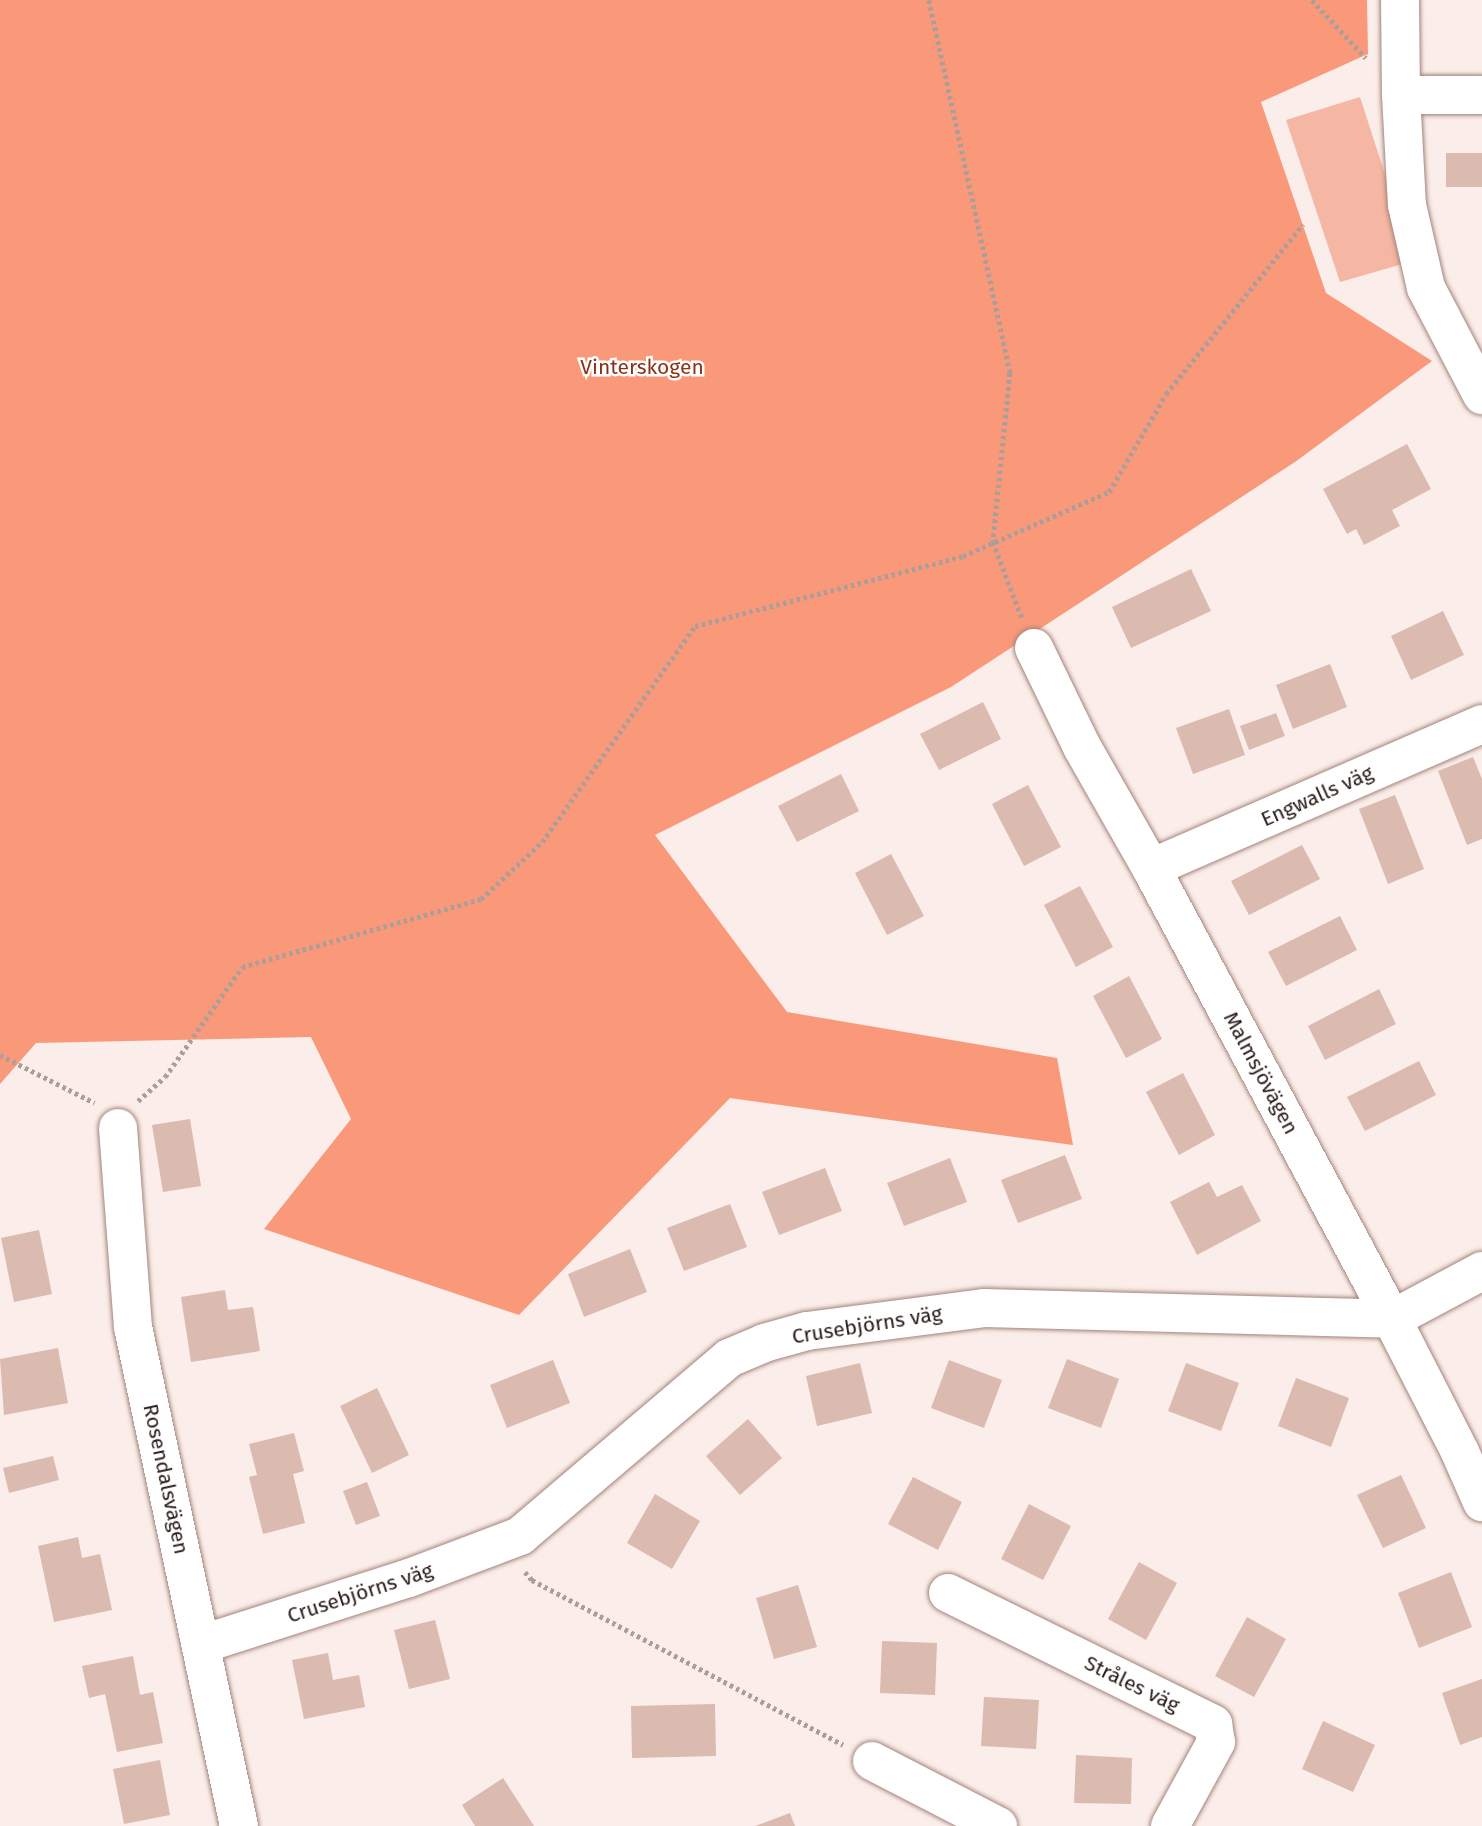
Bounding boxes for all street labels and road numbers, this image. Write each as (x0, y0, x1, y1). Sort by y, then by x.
street label: Engwalls väg (1257, 760, 1377, 832)
street label: Malmsjövägen (1218, 1007, 1304, 1139)
street label: Crusebjörns väg (790, 1301, 944, 1349)
street label: Rosendalsvägen (138, 1401, 194, 1557)
street label: Crusebjörns väg (284, 1558, 436, 1628)
street label: Stråles väg (1080, 1650, 1184, 1718)

